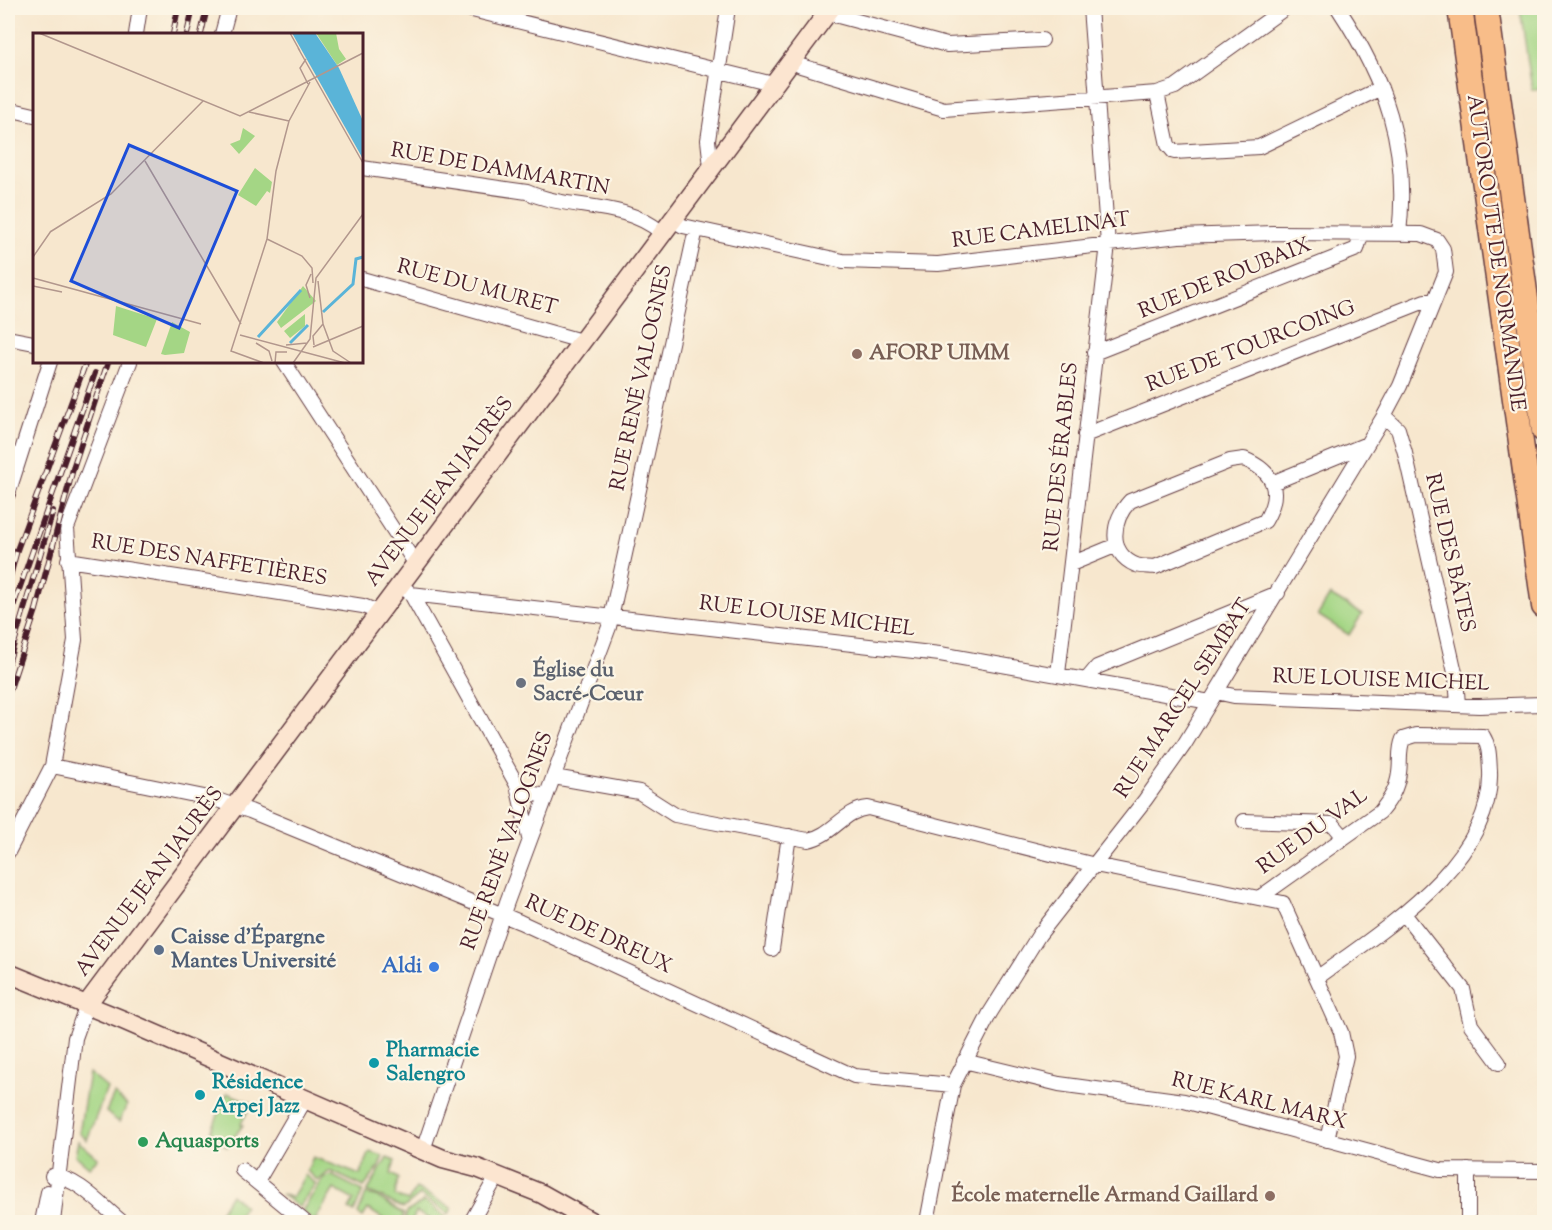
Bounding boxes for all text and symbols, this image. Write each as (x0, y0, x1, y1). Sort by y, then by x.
inset map (33, 33, 363, 363)
street label: AUTOROUTE DE NORMANDIE (1458, 93, 1532, 414)
street label: RUE DE DAMMARTIN (388, 136, 612, 204)
street label: RUE CAMELINAT (950, 205, 1132, 257)
street label: RUE DE ROUBAIX (1134, 231, 1316, 327)
street label: RUE DU MURET (393, 252, 561, 324)
street label: RUE RENÉ VALOGNES (603, 262, 681, 494)
street label: RUE DE TOURCOING (1142, 293, 1360, 401)
place label: AFORP UIMM (869, 339, 1010, 369)
marker: AFORP UIMM (850, 347, 864, 361)
street label: RUE DES ÉRABLES (1037, 361, 1087, 553)
street label: AVENUE JEAN JAURÈS (358, 391, 522, 593)
street label: RUE DES BÂTES (1416, 471, 1482, 635)
street label: RUE DES NAFFETIÈRES (89, 528, 329, 594)
street label: RUE LOUISE MICHEL (697, 589, 917, 645)
street label: RUE MARCEL SEMBAT (1108, 593, 1260, 805)
place label: Église du Sacré-Cœur (533, 656, 644, 710)
street label: RUE LOUISE MICHEL (1272, 662, 1491, 700)
marker: Église du Sacré-Cœur (514, 676, 528, 690)
street label: RUE RENÉ VALOGNES (454, 728, 562, 954)
street label: AVENUE JEAN JAURÈS (68, 781, 232, 983)
street label: RUE DU VAL (1252, 781, 1375, 882)
street label: RUE DE DREUX (520, 888, 677, 982)
place label: Caisse d'Épargne Mantes Université (171, 923, 337, 977)
marker: Caisse d'Épargne Mantes Université (152, 943, 166, 957)
place label: Aldi (381, 952, 422, 982)
marker: Aldi (427, 960, 441, 974)
place label: Pharmacie Salengro (386, 1036, 480, 1090)
marker: Pharmacie Salengro (367, 1056, 381, 1070)
street label: RUE KARL MARX (1168, 1066, 1350, 1138)
place label: Résidence Arpej Jazz (212, 1068, 304, 1122)
marker: Résidence Arpej Jazz (193, 1088, 207, 1102)
place label: Aquasports (155, 1127, 259, 1157)
marker: Aquasports (136, 1135, 150, 1149)
place label: École maternelle Armand Gaillard (951, 1181, 1258, 1211)
marker: École maternelle Armand Gaillard (1263, 1189, 1277, 1203)

